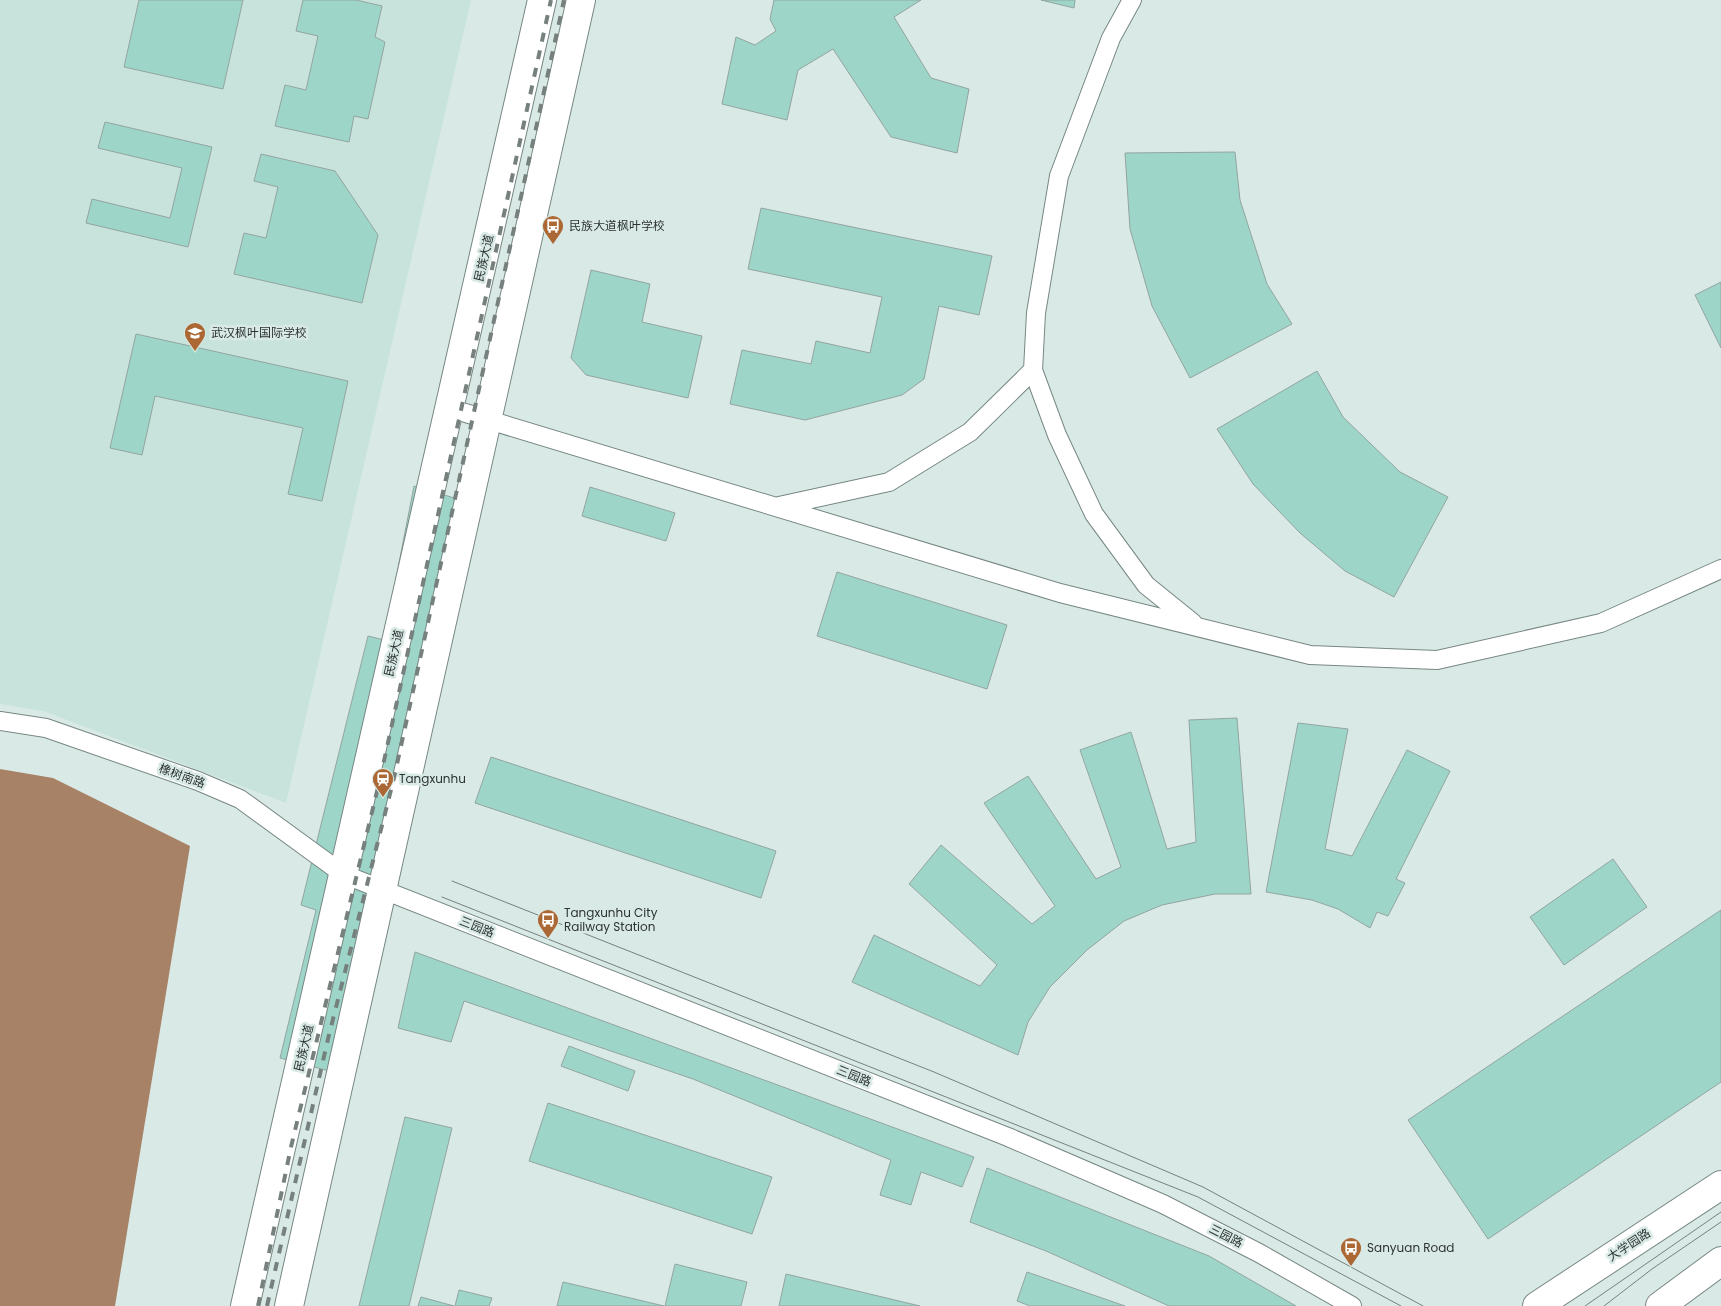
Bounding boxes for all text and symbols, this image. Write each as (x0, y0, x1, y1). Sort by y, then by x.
bus stop icon: 民族大道枫叶学校 (541, 214, 565, 245)
place label: 民族大道枫叶学校 (569, 217, 665, 234)
street label: 民族大道 (470, 233, 497, 283)
school or university icon: 武汉枫叶国际学校 (183, 321, 207, 352)
place label: 武汉枫叶国际学校 (211, 324, 307, 341)
street label: 民族大道 (380, 628, 407, 678)
street label: 橡树南路 (157, 759, 208, 792)
station icon: Tangxunhu (371, 767, 395, 798)
place label: Tangxunhu (399, 770, 466, 787)
place label: Tangxunhu City Railway Station (564, 904, 658, 935)
bus stop icon: Tangxunhu City Railway Station (536, 908, 560, 939)
street label: 三园路 (457, 912, 497, 941)
street label: 民族大道 (290, 1023, 317, 1073)
street label: 三园路 (834, 1061, 874, 1090)
street label: 三园路 (1206, 1220, 1246, 1251)
street label: 大学园路 (1604, 1224, 1653, 1265)
bus stop icon: Sanyuan Road (1339, 1236, 1363, 1267)
place label: Sanyuan Road (1367, 1239, 1454, 1256)

